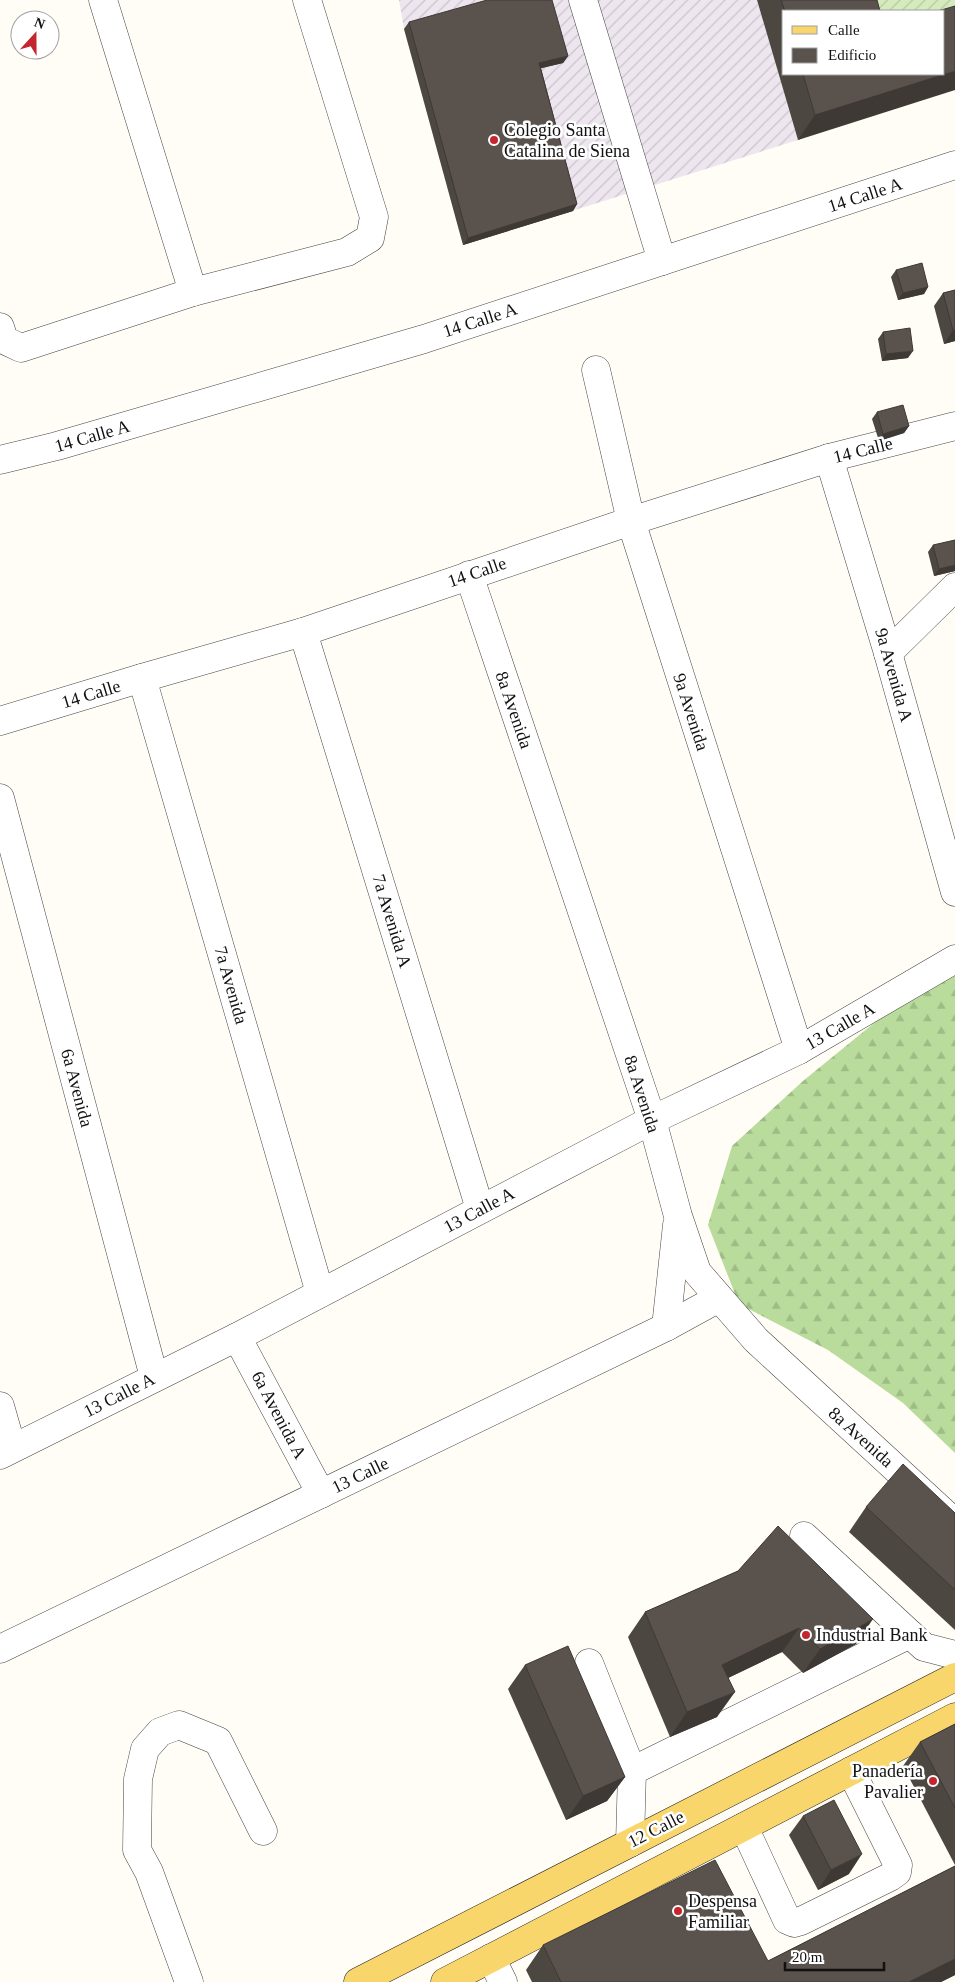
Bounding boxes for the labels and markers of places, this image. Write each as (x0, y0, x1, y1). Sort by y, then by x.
place label: Colegio Santa Catalina de Siena (504, 120, 630, 161)
marker: Colegio Santa Catalina de Siena (488, 134, 500, 146)
place label: Industrial Bank (816, 1625, 927, 1645)
marker: Industrial Bank (800, 1629, 812, 1641)
place label: Panadería Pavalier (852, 1761, 923, 1802)
marker: Panadería Pavalier (927, 1775, 939, 1787)
place label: Despensa Familiar (688, 1891, 757, 1932)
marker: Despensa Familiar (672, 1905, 684, 1917)

